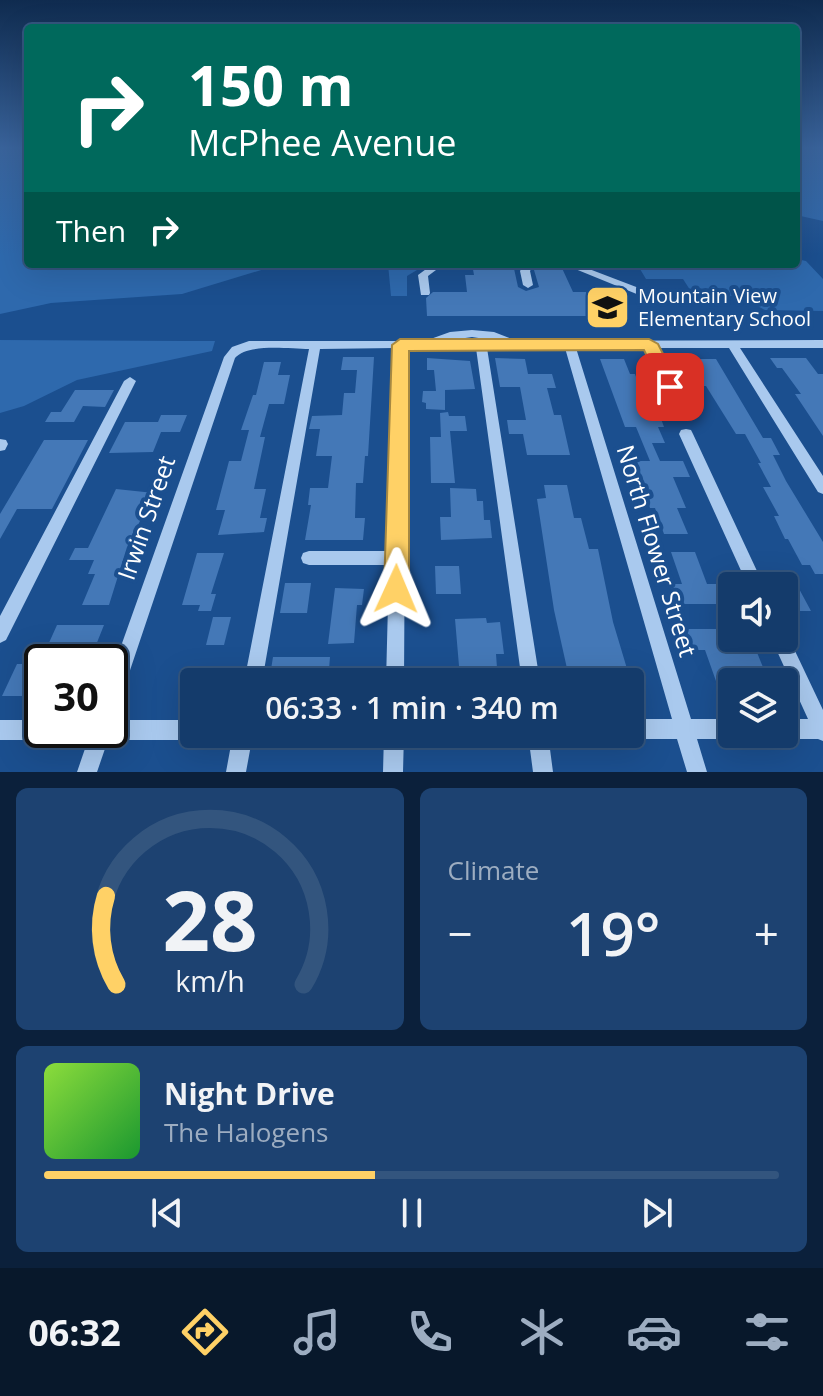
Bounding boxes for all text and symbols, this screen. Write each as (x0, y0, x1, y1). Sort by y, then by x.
text: 150 m (188, 46, 354, 122)
icon: right (56, 56, 160, 160)
text: McPhee Avenue (188, 118, 456, 167)
icon: right (142, 208, 186, 252)
text: Then (56, 210, 126, 251)
place label: Mountain View Elementary School (638, 282, 811, 332)
school or university icon: Mountain View Elementary School (583, 284, 631, 332)
pin (636, 353, 704, 421)
icon: arrive (648, 365, 692, 409)
street label: North Flower Street (610, 441, 705, 661)
street label: Irwin Street (109, 451, 182, 584)
position arrow (354, 547, 438, 631)
map controls (718, 572, 798, 748)
button: sound (718, 572, 798, 652)
speed limit sign: 30 (24, 644, 128, 748)
button: layers (718, 668, 798, 748)
text: 06:33 · 1 min · 340 m (265, 687, 559, 728)
text: Climate (448, 852, 539, 888)
text: 28 (162, 862, 257, 975)
text: 19° (566, 892, 660, 974)
text: − (448, 903, 473, 963)
text: + (754, 903, 779, 963)
text: km/h (175, 961, 244, 1000)
text: Night Drive (164, 1073, 335, 1114)
text: The Halogens (164, 1114, 329, 1150)
icon: previous (145, 1191, 189, 1235)
icon: pause (390, 1191, 434, 1235)
icon: next (635, 1191, 679, 1235)
icon: directions (177, 1304, 233, 1360)
icon: music (289, 1304, 345, 1360)
icon: phone (402, 1304, 458, 1360)
icon: climate (514, 1304, 570, 1360)
icon: car (626, 1304, 682, 1360)
icon: filters (739, 1304, 795, 1360)
text: 06:32 (28, 1308, 121, 1357)

